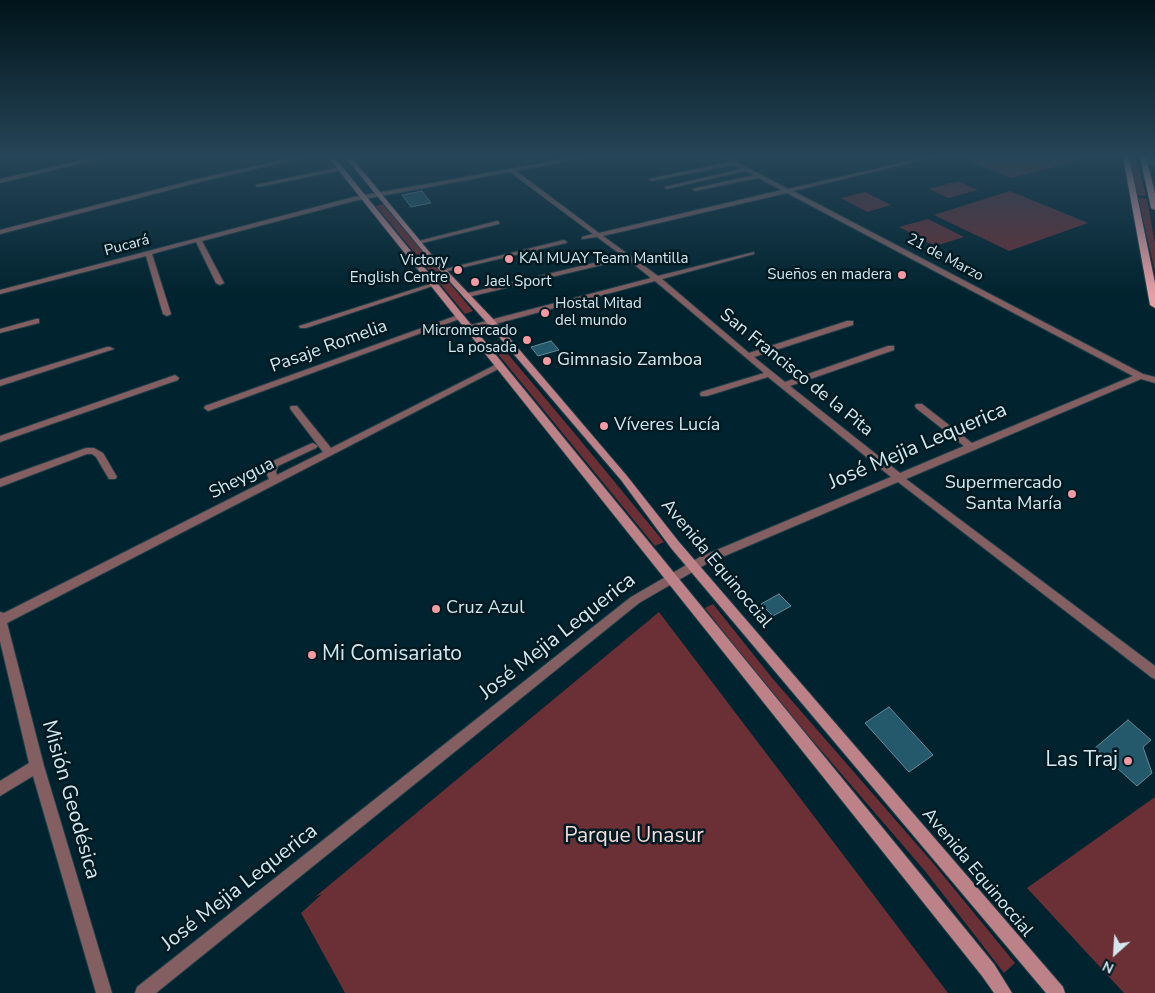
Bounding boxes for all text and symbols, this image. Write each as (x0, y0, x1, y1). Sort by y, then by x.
street label: 21 de Marzo (904, 230, 986, 286)
street label: Pucará (103, 231, 151, 261)
place label: KAI MUAY Team Mantilla (519, 250, 688, 268)
place label: Victory English Centre (350, 252, 448, 287)
marker: KAI MUAY Team Mantilla (503, 253, 515, 265)
marker: Victory English Centre (452, 264, 464, 276)
place label: Sueños en madera (767, 266, 892, 284)
marker: Sueños en madera (896, 269, 908, 281)
place label: Jael Sport (485, 273, 551, 291)
marker: Jael Sport (469, 276, 481, 288)
place label: Hostal Mitad del mundo (555, 295, 642, 330)
street label: San Francisco de la Pita (715, 305, 877, 441)
marker: Hostal Mitad del mundo (539, 307, 551, 319)
street label: Pasaje Romelia (268, 316, 390, 378)
place label: Micromercado La posada (422, 322, 517, 357)
marker: Micromercado La posada (521, 334, 533, 346)
place label: Gimnasio Zamboa (557, 350, 702, 372)
marker: Gimnasio Zamboa (541, 355, 553, 367)
street label: José Mejia Lequerica (825, 398, 1011, 496)
place label: Víveres Lucía (614, 415, 720, 437)
marker: Víveres Lucía (598, 420, 610, 432)
street label: Sheygua (206, 453, 278, 505)
place label: Supermercado Santa María (945, 473, 1062, 516)
marker: Supermercado Santa María (1066, 488, 1078, 500)
street label: Avenida Equinoccial (656, 495, 776, 633)
street label: José Mejia Lequerica (475, 568, 641, 706)
place label: Cruz Azul (446, 598, 524, 620)
marker: Cruz Azul (430, 603, 442, 615)
place label: Mi Comisariato (322, 642, 462, 668)
marker: Mi Comisariato (306, 649, 318, 661)
street label: Misión Geodésica (35, 718, 105, 882)
place label: Las Traj (1045, 748, 1118, 774)
marker: Las Traj (1122, 755, 1134, 767)
street label: Avenida Equinoccial (917, 804, 1037, 942)
street label: José Mejia Lequerica (157, 819, 323, 957)
park label: Parque Unasur (564, 824, 704, 850)
north arrow (1090, 928, 1140, 978)
text: N (1099, 956, 1117, 978)

